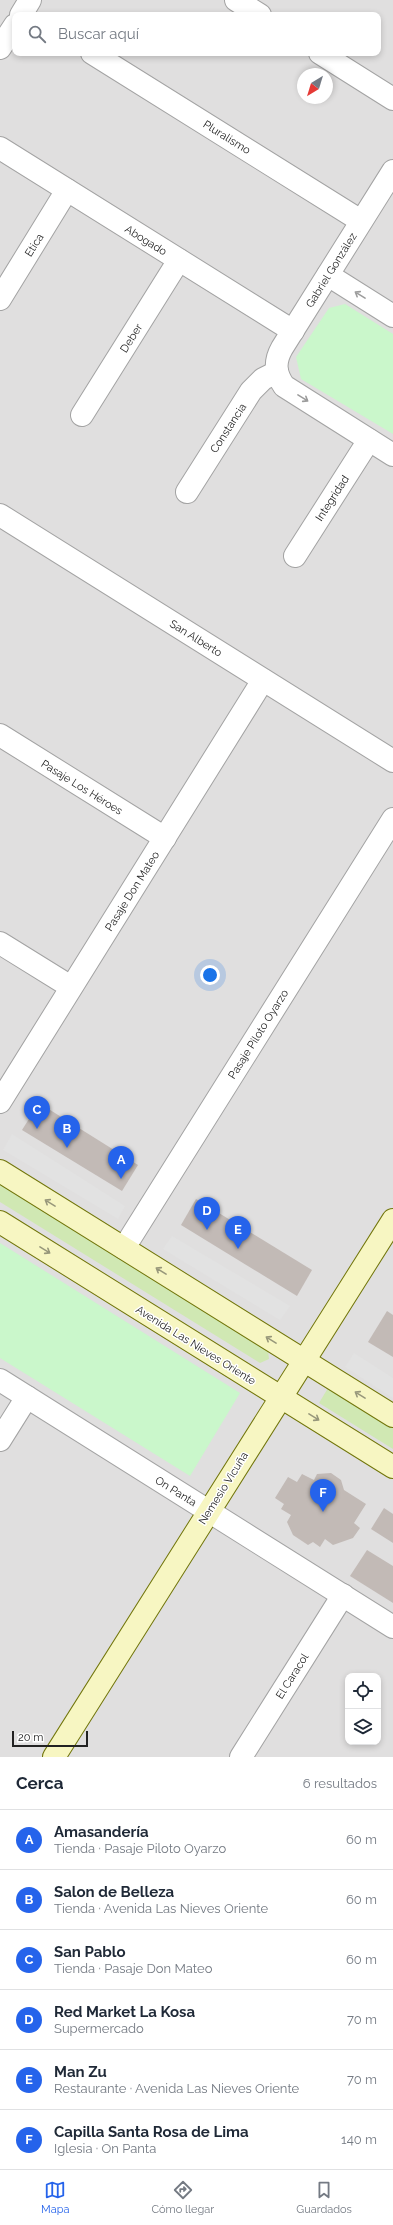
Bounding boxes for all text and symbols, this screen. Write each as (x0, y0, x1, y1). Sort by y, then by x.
search box (12, 12, 381, 56)
icon: search (26, 23, 48, 45)
text: Buscar aquí (58, 25, 139, 43)
north arrow (297, 68, 333, 104)
street label: Pluralismo (201, 118, 253, 157)
street label: Abogado (122, 222, 169, 259)
street label: Gabriel González (303, 230, 360, 310)
street label: Etica (22, 231, 46, 259)
one-way arrow (354, 291, 366, 299)
street label: Deber (118, 321, 145, 355)
one-way arrow (297, 395, 309, 403)
street label: Constancia (208, 401, 249, 455)
street label: Integridad (313, 473, 352, 524)
street label: San Alberto (167, 617, 225, 660)
street label: Pasaje Los Héroes (39, 757, 125, 818)
street label: Pasaje Don Mateo (103, 849, 162, 934)
your location (200, 965, 220, 985)
street label: Pasaje Piloto Oyarzo (226, 987, 292, 1081)
pin: C (24, 1096, 50, 1129)
pin: B (54, 1115, 80, 1148)
pin: A (108, 1146, 134, 1179)
pin: D (194, 1197, 220, 1230)
one-way arrow (44, 1198, 56, 1206)
pin: E (225, 1216, 251, 1249)
one-way arrow (39, 1246, 50, 1254)
one-way arrow (156, 1267, 167, 1275)
street label: Avenida Las Nieves Oriente (133, 1303, 259, 1388)
one-way arrow (265, 1335, 277, 1343)
one-way arrow (355, 1391, 366, 1399)
one-way arrow (308, 1414, 320, 1422)
street label: Nemesio Vicuña (196, 1450, 251, 1527)
street label: On Panta (153, 1474, 199, 1509)
pin: F (310, 1479, 336, 1512)
street label: El Caracol (273, 1651, 311, 1701)
map controls (345, 1673, 381, 1745)
button: locate (345, 1673, 381, 1709)
button: layers (345, 1709, 381, 1745)
scale bar (12, 1729, 88, 1748)
text: 20 m (18, 1731, 43, 1744)
text: Cerca (16, 1773, 64, 1793)
text: 6 resultados (303, 1776, 377, 1791)
text: Amasandería (54, 1823, 149, 1841)
text: A (25, 1832, 33, 1847)
text: 60 m (346, 1832, 377, 1847)
text: Tienda · Pasaje Piloto Oyarzo (54, 1841, 226, 1856)
text: Salon de Belleza (54, 1883, 174, 1901)
text: B (25, 1892, 33, 1907)
text: 60 m (346, 1892, 377, 1907)
text: Tienda · Avenida Las Nieves Oriente (54, 1901, 268, 1916)
text: San Pablo (54, 1943, 126, 1961)
text: C (25, 1952, 33, 1967)
text: 60 m (346, 1952, 377, 1967)
text: Tienda · Pasaje Don Mateo (54, 1961, 212, 1976)
text: Red Market La Kosa (54, 2003, 195, 2021)
text: D (24, 2012, 34, 2027)
text: 70 m (347, 2012, 377, 2027)
text: Supermercado (54, 2021, 144, 2036)
text: Man Zu (54, 2063, 107, 2081)
text: E (25, 2072, 33, 2087)
text: 70 m (347, 2072, 377, 2087)
text: Restaurante · Avenida Las Nieves Oriente (54, 2081, 299, 2096)
text: Capilla Santa Rosa de Lima (54, 2123, 249, 2141)
text: F (25, 2132, 33, 2147)
text: 140 m (341, 2132, 377, 2147)
text: Iglesia · On Panta (54, 2141, 156, 2156)
tab: Mapa (41, 2179, 69, 2216)
tab: Cómo llegar (152, 2179, 214, 2216)
tab: Guardados (296, 2179, 352, 2216)

